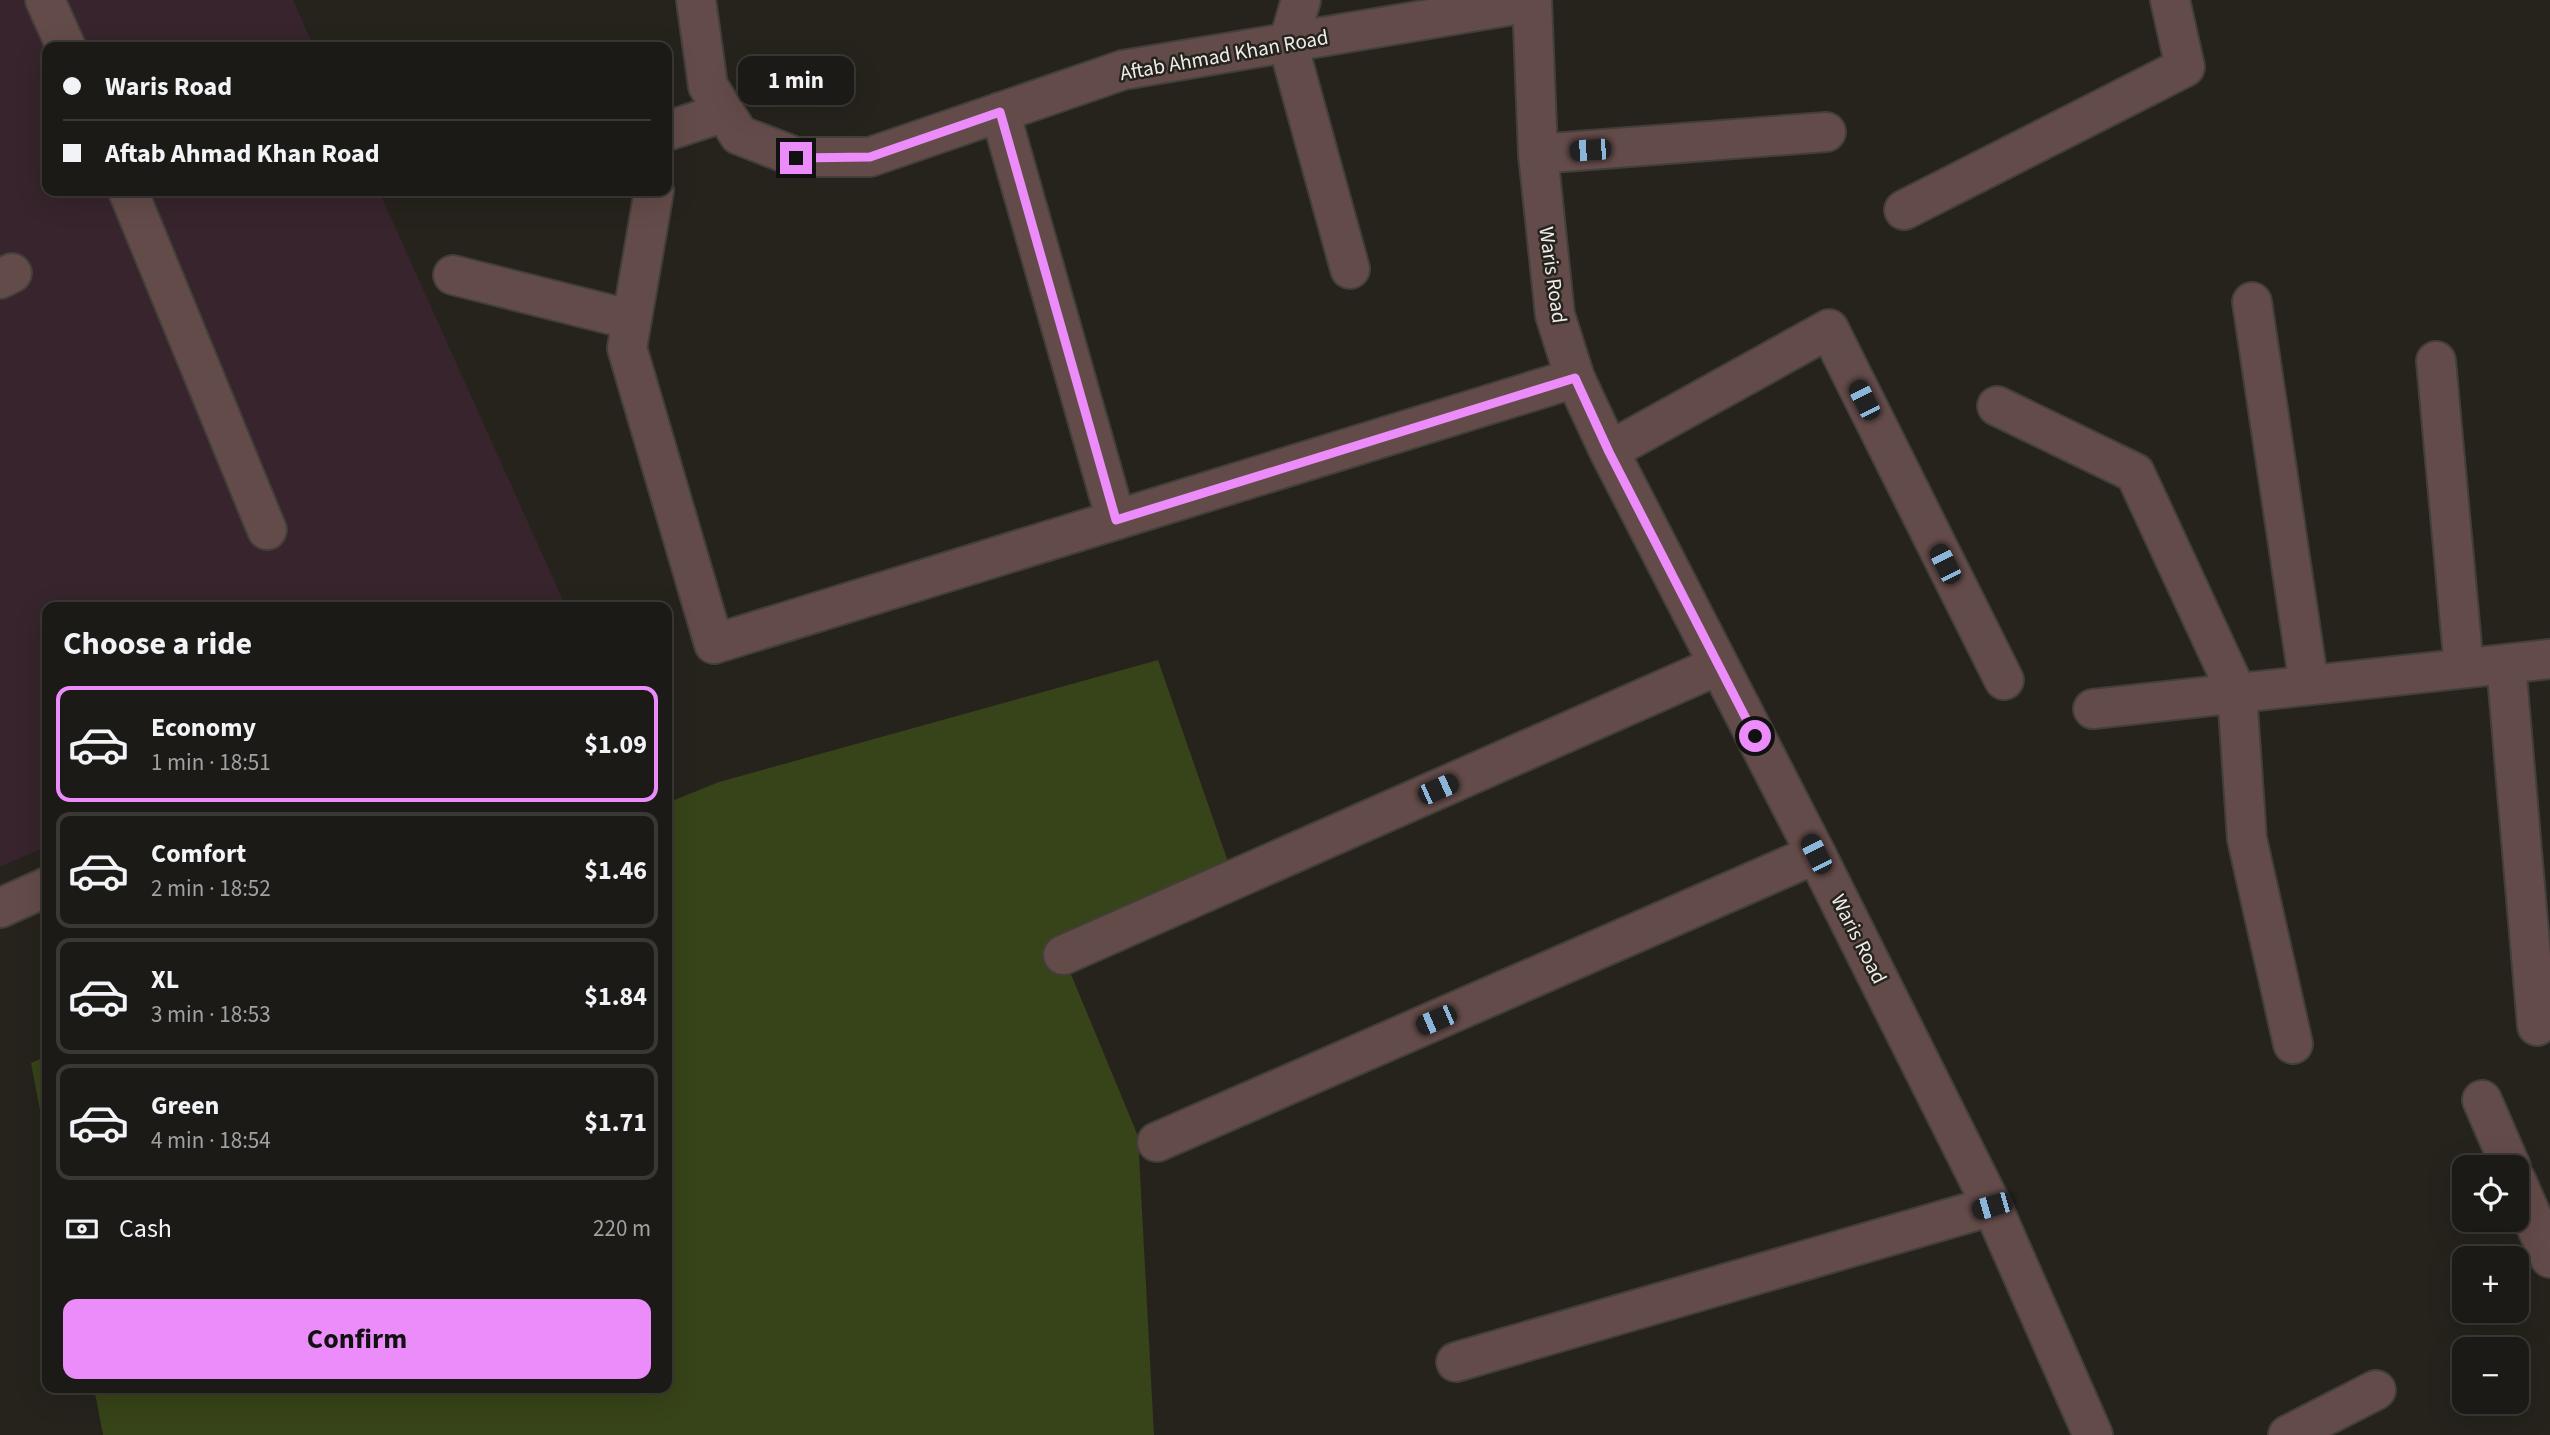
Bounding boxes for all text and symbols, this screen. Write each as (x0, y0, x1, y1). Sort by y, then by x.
street label: Aftab Ahmad Khan Road (1117, 22, 1331, 88)
callout: 1 min (738, 57, 854, 106)
text: 1 min (768, 64, 824, 97)
text: Waris Road (105, 68, 232, 105)
text: Aftab Ahmad Khan Road (105, 135, 380, 172)
car (1569, 138, 1612, 162)
route end (780, 142, 812, 174)
street label: Waris Road (1531, 225, 1575, 325)
car (1846, 377, 1883, 423)
car (1927, 541, 1964, 587)
text: Choose a ride (63, 621, 252, 667)
text: Economy (151, 709, 256, 746)
icon: car (67, 713, 130, 776)
route start (1739, 720, 1771, 752)
text: $1.09 (584, 726, 647, 763)
text: 1 min · 18:51 (151, 746, 271, 779)
car (1415, 771, 1462, 807)
car (1798, 831, 1835, 877)
text: Comfort (151, 835, 246, 872)
icon: car (67, 839, 130, 902)
text: $1.46 (584, 852, 647, 889)
text: 2 min · 18:52 (151, 872, 271, 905)
street label: Waris Road (1824, 889, 1894, 989)
text: XL (151, 961, 179, 998)
icon: car (67, 965, 130, 1028)
text: $1.84 (584, 978, 647, 1015)
text: 3 min · 18:53 (151, 998, 271, 1031)
car (1413, 1002, 1460, 1038)
text: Green (151, 1087, 219, 1124)
icon: car (67, 1091, 130, 1154)
text: $1.71 (584, 1104, 647, 1141)
text: 4 min · 18:54 (151, 1124, 271, 1157)
map controls (2452, 1155, 2529, 1414)
button: locate (2452, 1155, 2529, 1232)
car (1969, 1190, 2016, 1222)
icon: cash (63, 1210, 101, 1248)
text: Cash (119, 1210, 172, 1247)
text: 220 m (593, 1212, 651, 1245)
button: + (2452, 1246, 2529, 1323)
button: Confirm (63, 1299, 651, 1379)
button: − (2452, 1337, 2529, 1414)

